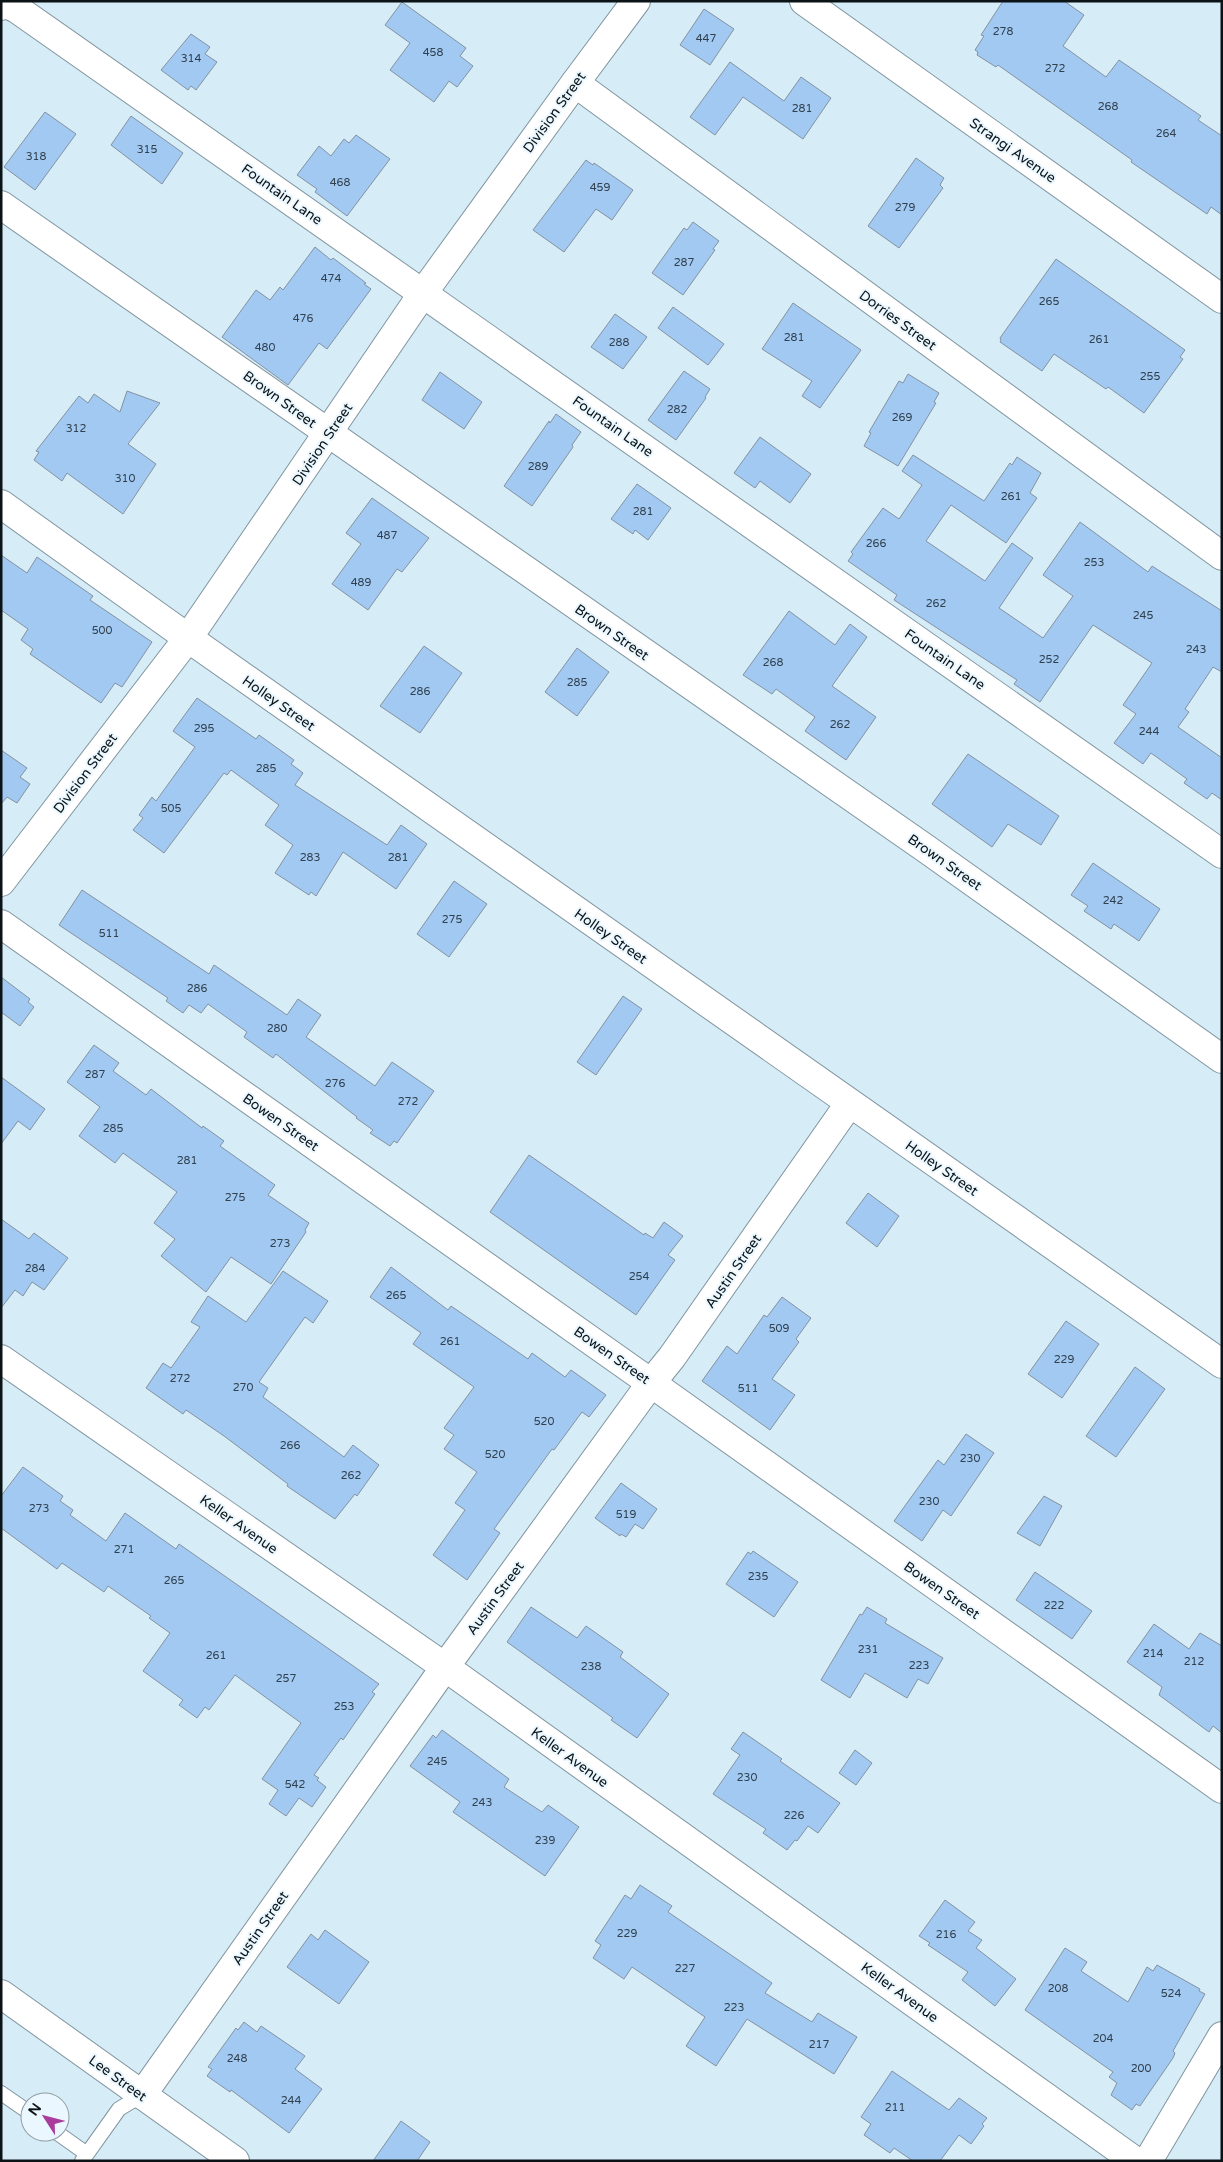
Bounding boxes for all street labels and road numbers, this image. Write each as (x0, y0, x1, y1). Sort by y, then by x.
street label: Division Street (519, 68, 590, 156)
street label: Strangi Avenue (966, 114, 1059, 187)
street label: Fountain Lane (238, 160, 325, 229)
street label: Dorries Street (856, 287, 940, 354)
street label: Brown Street (240, 367, 320, 432)
street label: Fountain Lane (569, 392, 656, 461)
street label: Division Street (289, 399, 357, 489)
street label: Brown Street (571, 601, 653, 665)
street label: Fountain Lane (901, 625, 988, 694)
street label: Holley Street (239, 672, 319, 735)
street label: Division Street (50, 729, 121, 817)
street label: Brown Street (904, 831, 986, 895)
street label: Holley Street (571, 905, 651, 968)
street label: Bowen Street (239, 1090, 323, 1155)
street label: Holley Street (902, 1137, 982, 1200)
street label: Austin Street (702, 1230, 766, 1312)
street label: Bowen Street (570, 1323, 654, 1388)
street label: Keller Avenue (196, 1491, 281, 1558)
street label: Austin Street (463, 1558, 528, 1638)
street label: Bowen Street (900, 1558, 984, 1623)
street label: Keller Avenue (528, 1724, 612, 1791)
street label: Austin Street (229, 1887, 293, 1969)
street label: Keller Avenue (858, 1959, 942, 2026)
street label: Lee Street (85, 2052, 151, 2106)

